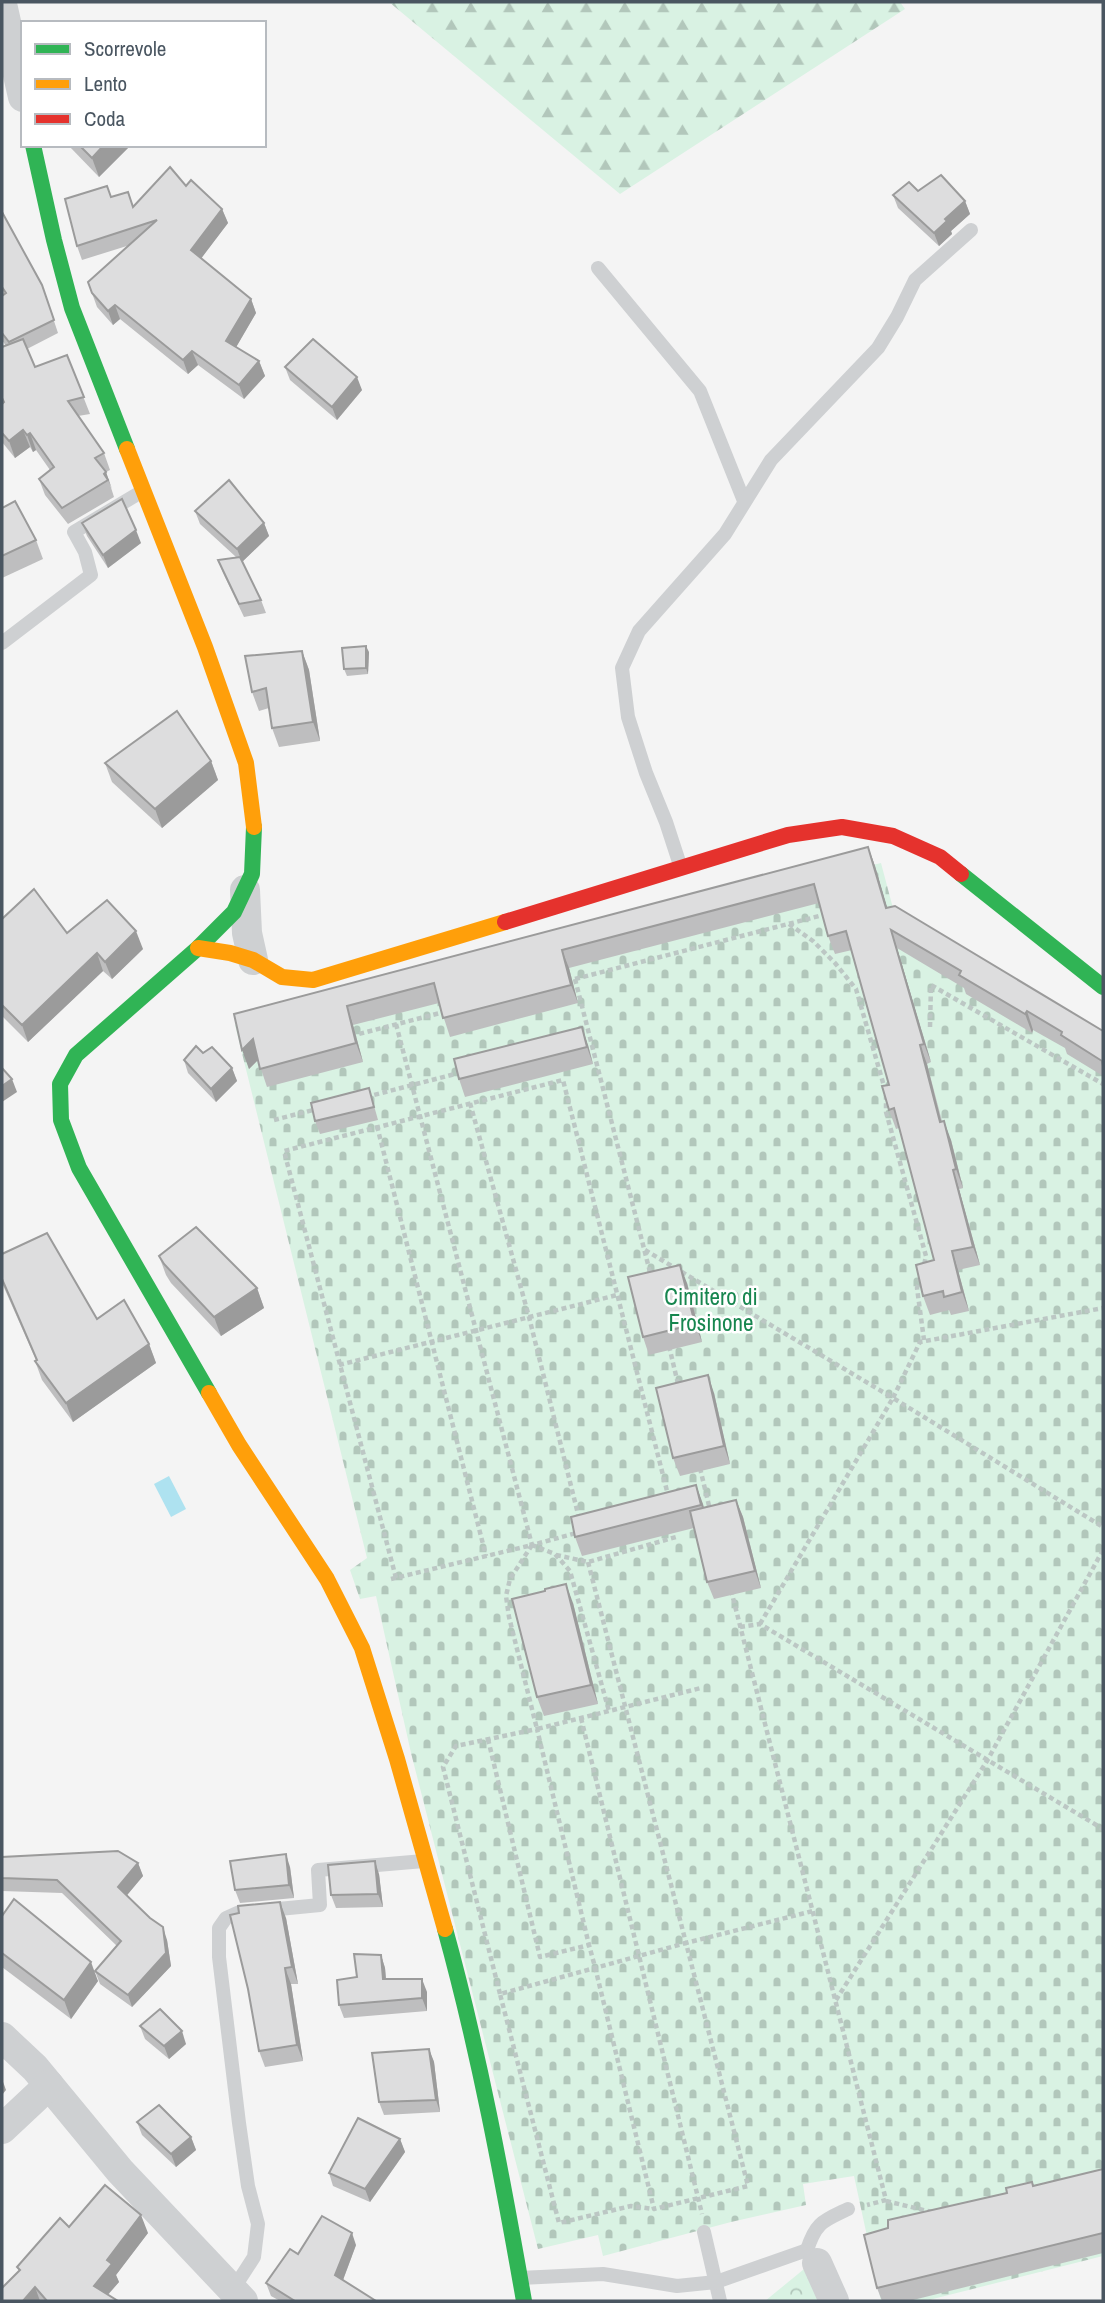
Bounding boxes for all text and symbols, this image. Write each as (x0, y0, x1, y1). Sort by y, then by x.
legend (21, 21, 266, 147)
text: Scorrevole (84, 34, 166, 63)
text: Lento (84, 69, 127, 98)
text: Coda (84, 104, 126, 133)
park label: Cimitero di Frosinone (664, 1281, 758, 1338)

